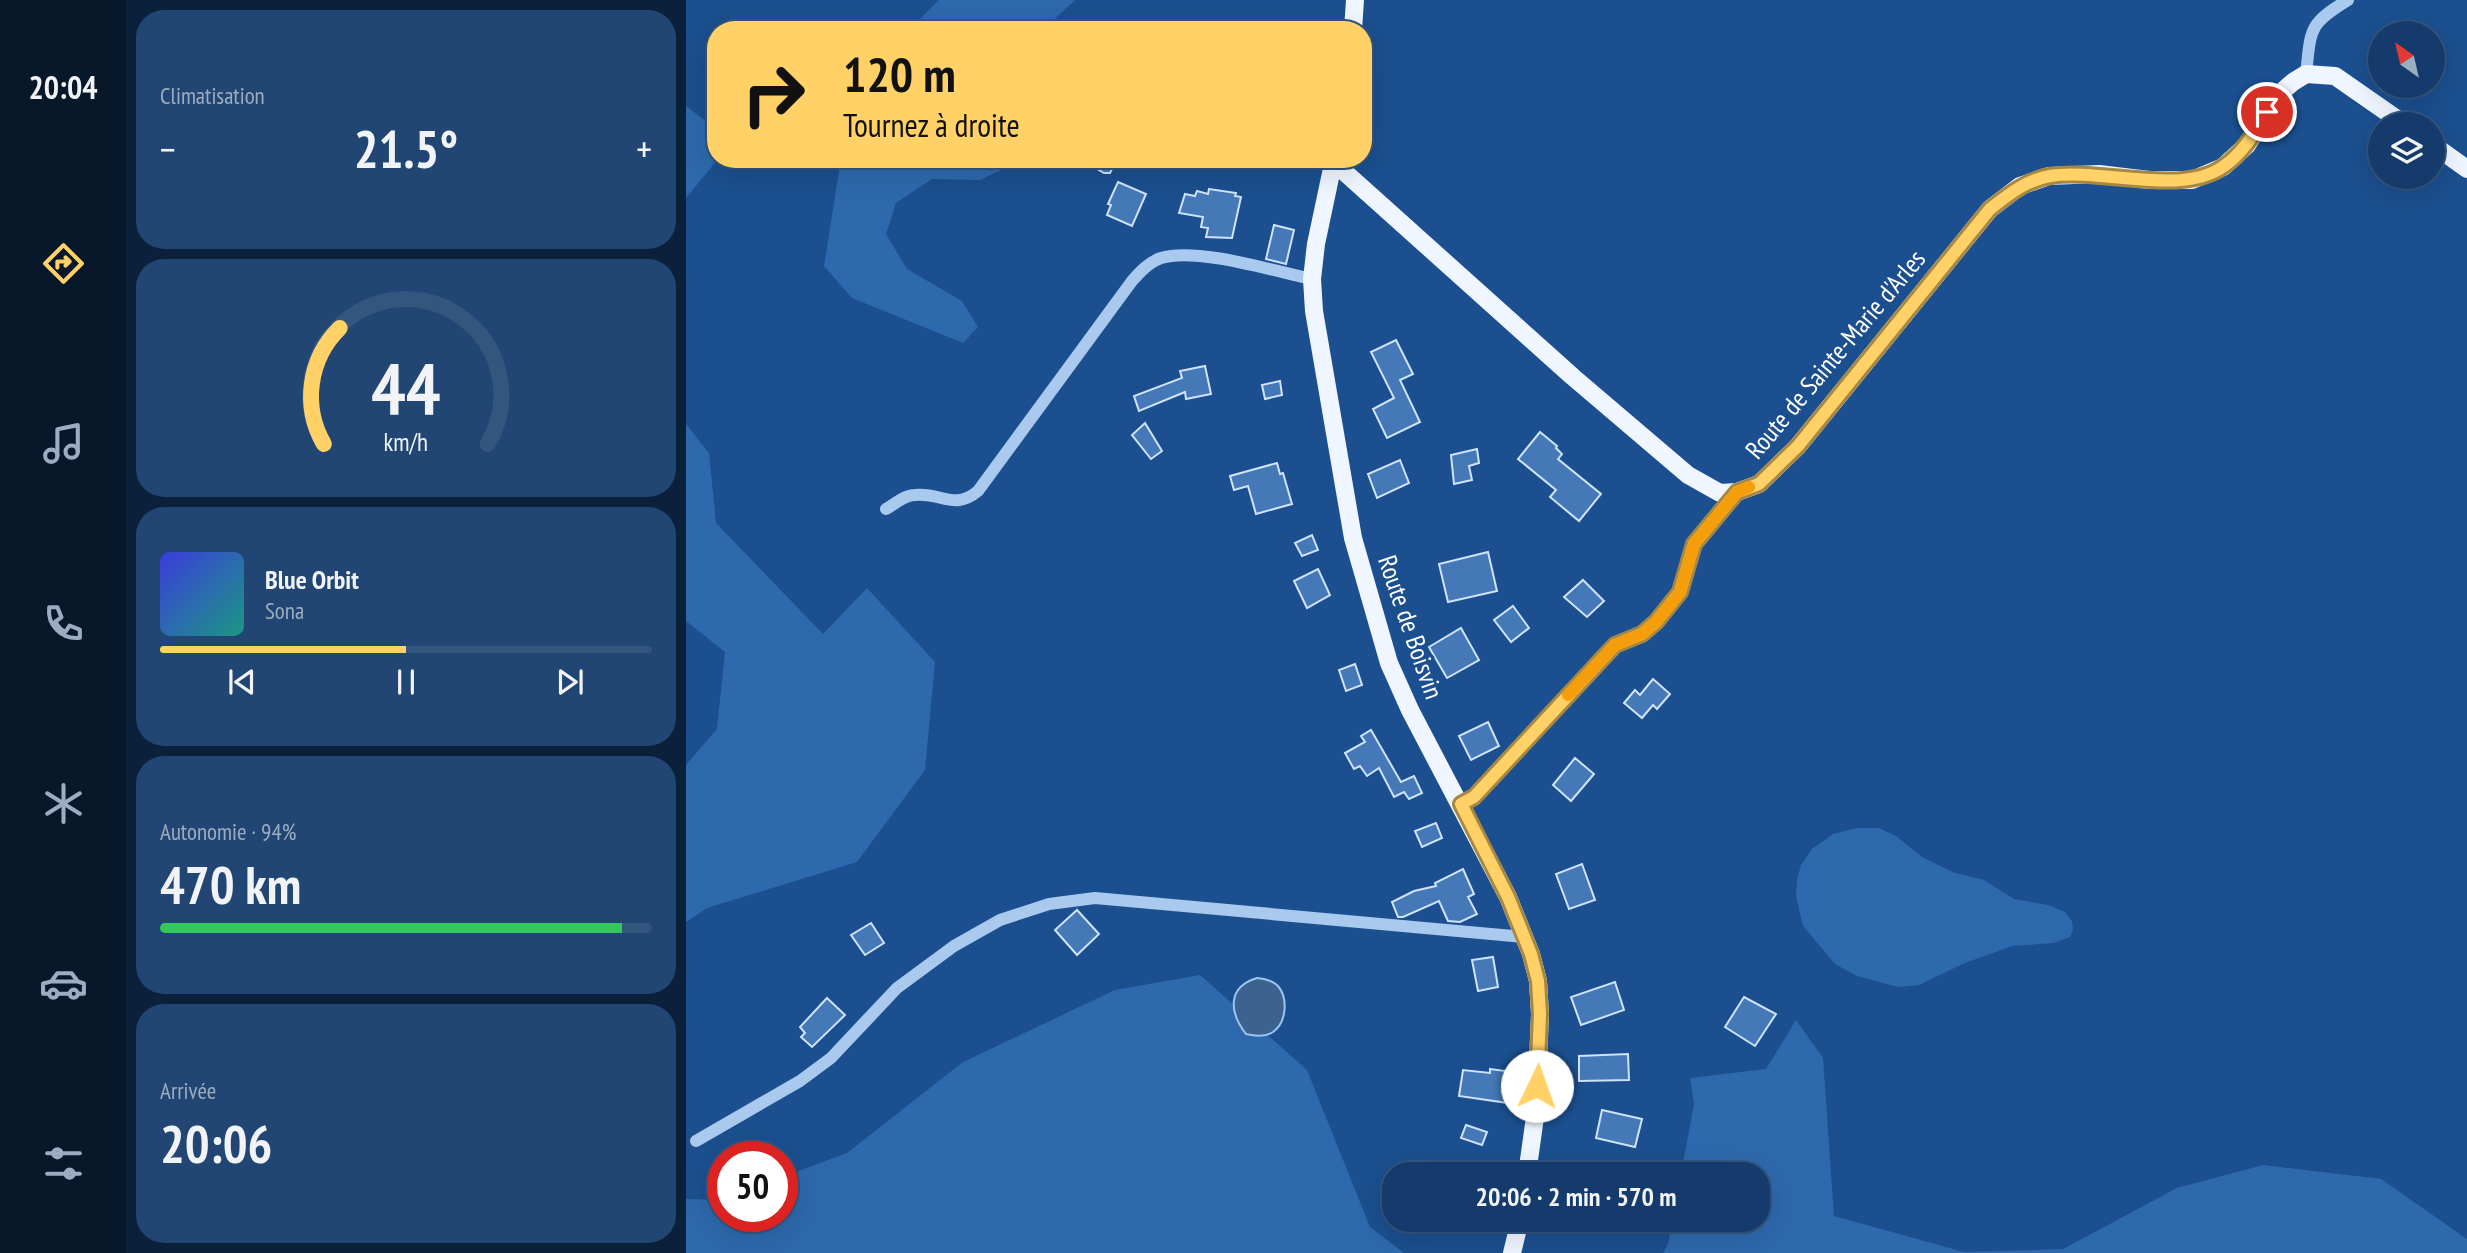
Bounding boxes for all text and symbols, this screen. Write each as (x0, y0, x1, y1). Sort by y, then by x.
north arrow (2368, 21, 2445, 98)
map controls (2368, 21, 2445, 189)
text: 120 m (843, 42, 956, 106)
icon: right (728, 49, 819, 140)
text: 20:04 (28, 66, 98, 108)
text: Climatisation (160, 81, 265, 110)
pin (2237, 82, 2297, 142)
icon: arrive (2248, 93, 2286, 131)
text: Tournez à droite (843, 104, 1020, 146)
button: layers (2368, 112, 2445, 189)
text: 21.5° (354, 115, 458, 182)
text: − (160, 124, 176, 173)
text: + (636, 124, 652, 173)
icon: directions (39, 239, 88, 288)
street label: Route de Sainte-Marie d'Arles (1738, 243, 1932, 465)
text: 44 (371, 340, 441, 434)
icon: music (39, 419, 88, 468)
text: km/h (384, 426, 428, 458)
street label: Route de Boisvin (1371, 551, 1451, 703)
text: Blue Orbit (265, 563, 359, 596)
text: Sona (265, 596, 304, 625)
icon: phone (39, 599, 88, 648)
icon: previous (223, 663, 261, 701)
icon: pause (387, 663, 425, 701)
icon: next (551, 663, 589, 701)
icon: climate (39, 779, 88, 828)
text: Autonomie · 94% (160, 817, 296, 846)
text: 470 km (160, 851, 301, 918)
icon: car (39, 959, 88, 1008)
position arrow (1500, 1049, 1574, 1123)
text: Arrivée (160, 1076, 216, 1105)
text: 20:06 (160, 1110, 272, 1177)
icon: filters (39, 1139, 88, 1188)
speed limit sign: 50 (707, 1141, 798, 1232)
text: 20:06 · 2 min · 570 m (1476, 1180, 1676, 1213)

